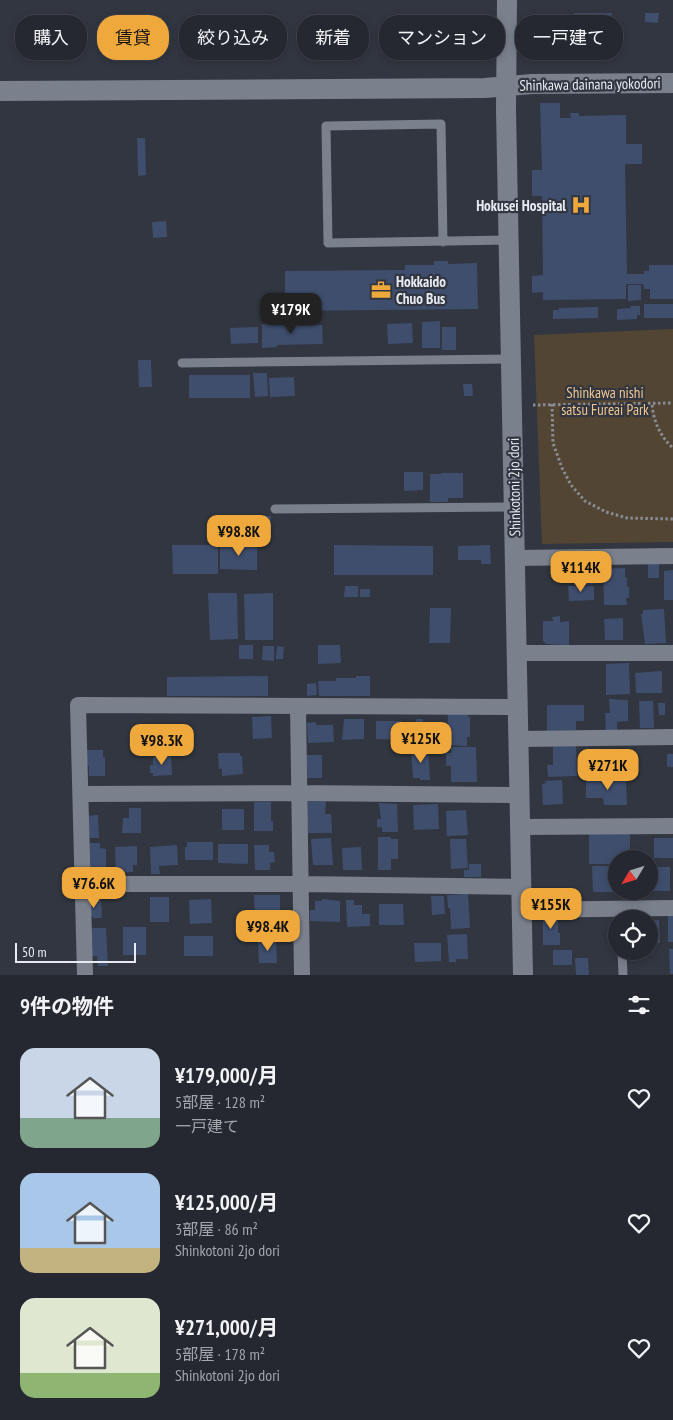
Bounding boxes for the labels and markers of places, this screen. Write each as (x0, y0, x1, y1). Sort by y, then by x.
hospital icon: Hokusei Hospital (570, 194, 592, 216)
place label: Hokusei Hospital (476, 196, 566, 215)
place label: Hokkaido Chuo Bus (396, 272, 446, 308)
office icon: Hokkaido Chuo Bus (370, 279, 392, 301)
pin: ¥179K (256, 292, 326, 335)
pin: ¥98.8K (198, 514, 280, 557)
pin: ¥114K (546, 550, 616, 593)
pin: ¥125K (386, 722, 456, 764)
pin: ¥98.3K (121, 724, 203, 766)
pin: ¥271K (573, 748, 643, 791)
pin: ¥76.6K (53, 866, 135, 909)
pin: ¥155K (516, 888, 586, 930)
pin: ¥98.4K (227, 910, 309, 952)

